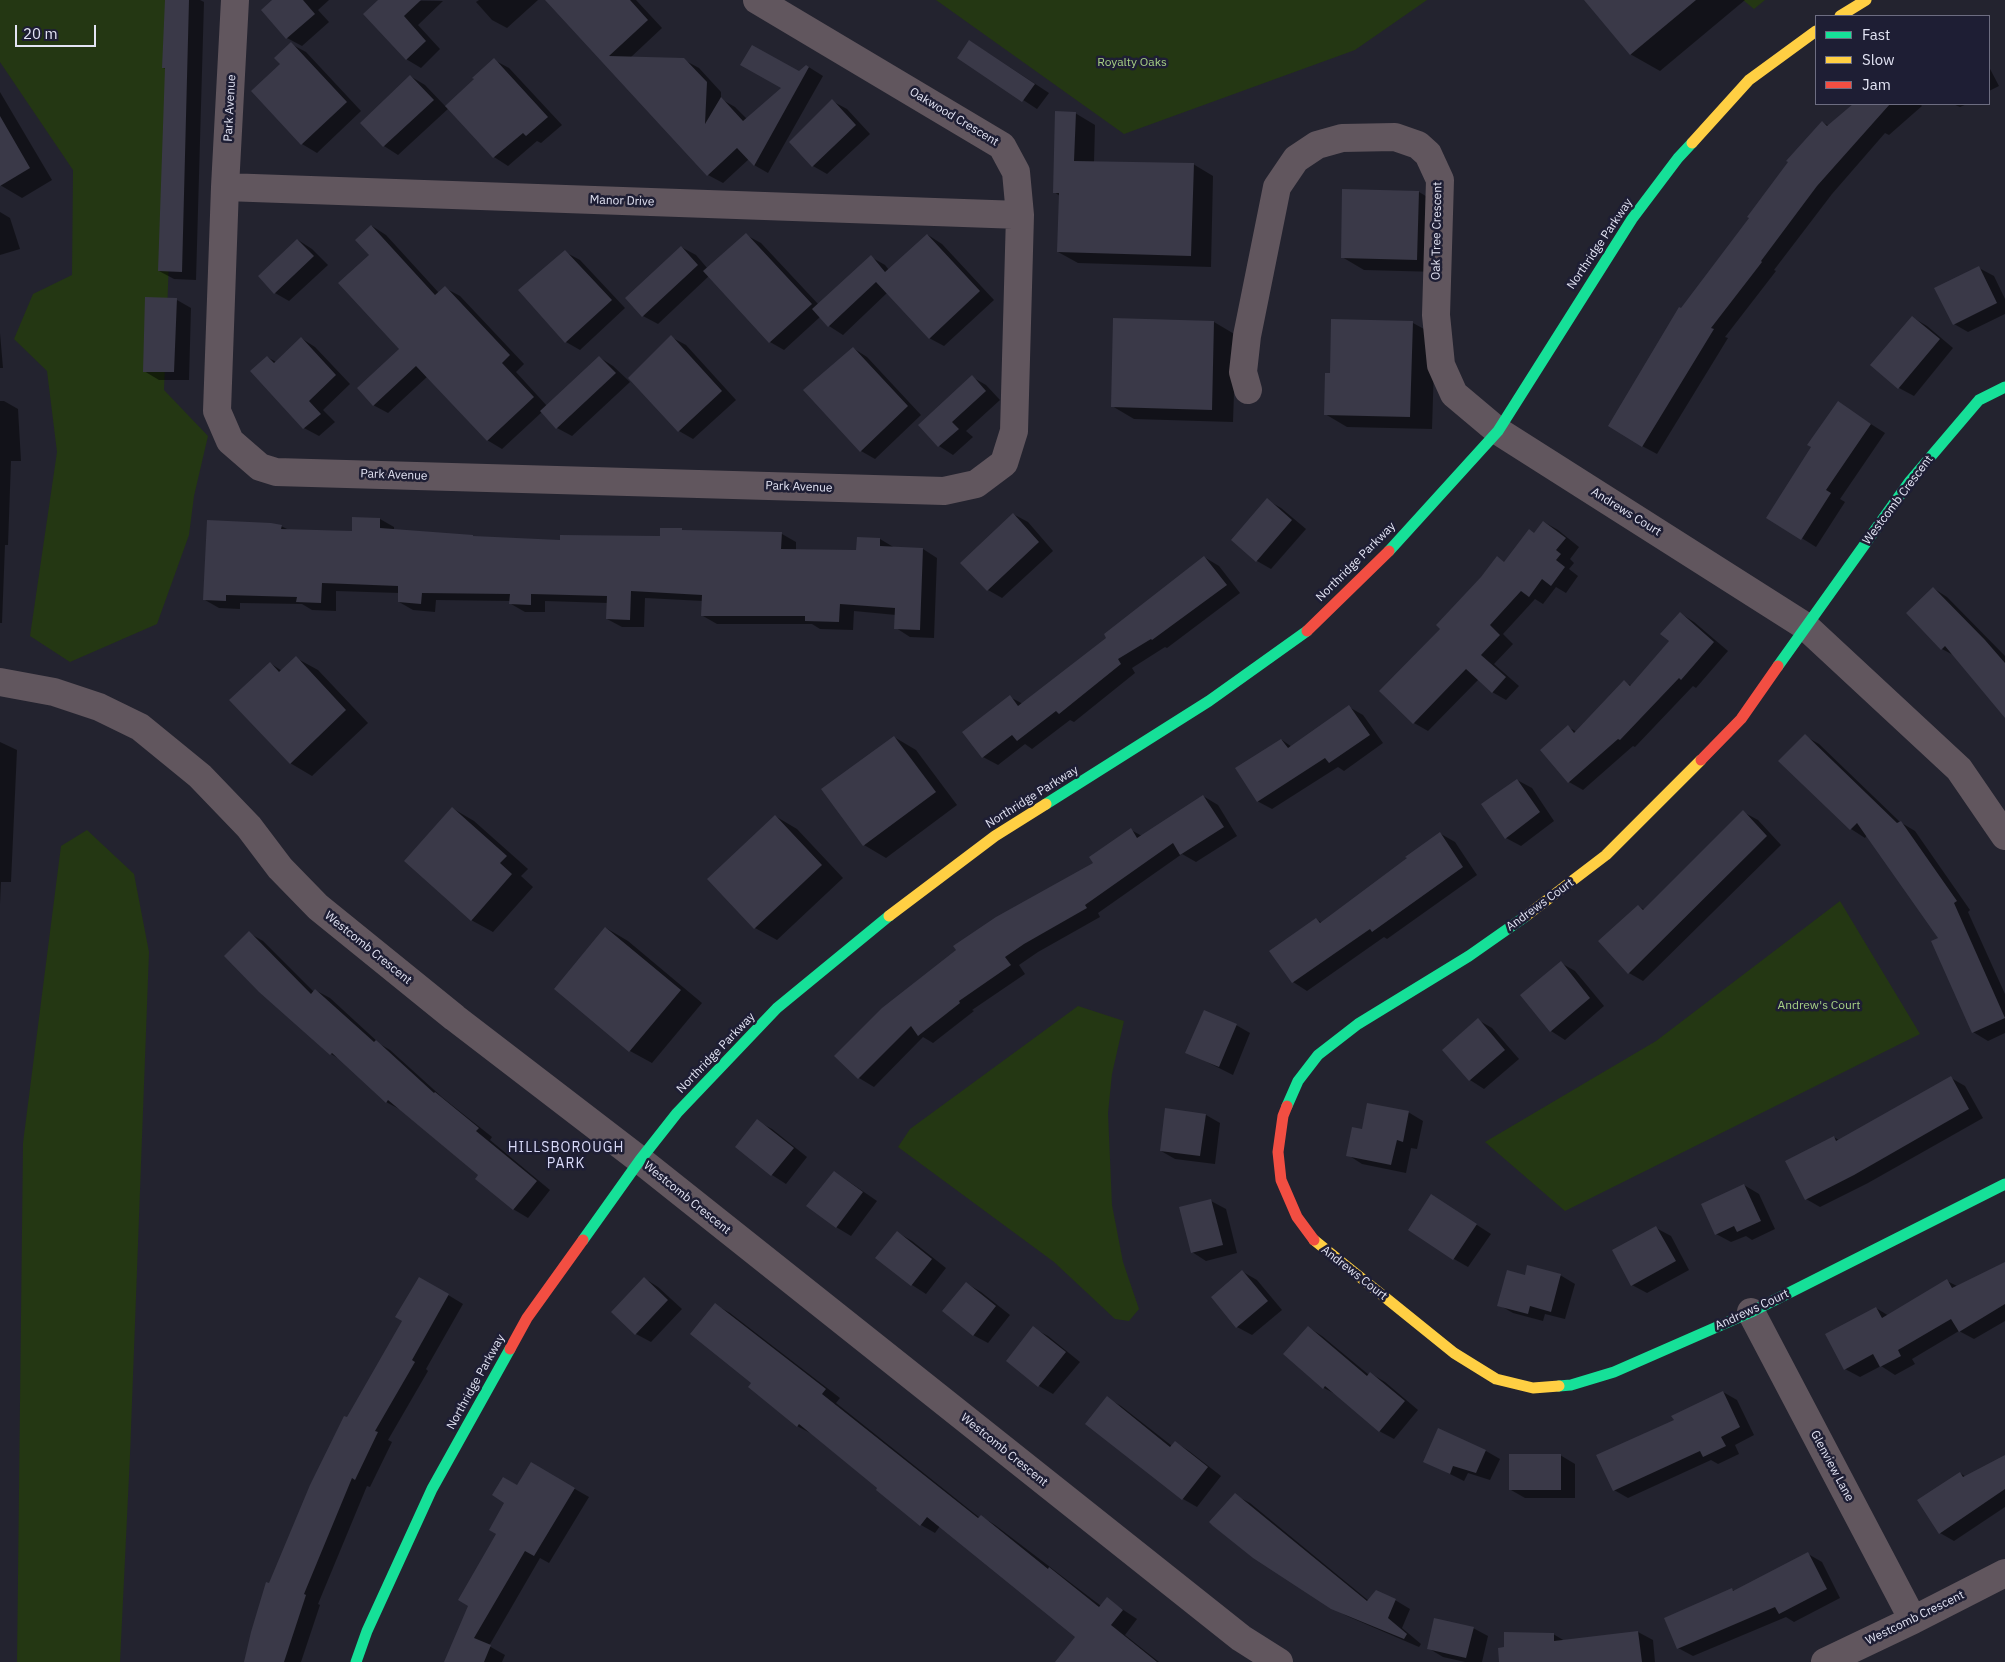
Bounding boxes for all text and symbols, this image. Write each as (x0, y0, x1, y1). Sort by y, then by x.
scale bar (18, 15, 99, 47)
legend (1815, 15, 1990, 105)
text: 20 m (23, 24, 58, 43)
text: Fast (1862, 25, 1890, 44)
text: Slow (1862, 50, 1895, 69)
park label: Royalty Oaks (1097, 56, 1167, 70)
street label: Park Avenue (221, 74, 239, 142)
text: Jam (1862, 75, 1891, 94)
street label: Oakwood Crescent (907, 85, 1001, 149)
street label: Oak Tree Crescent (1429, 182, 1445, 280)
street label: Manor Drive (589, 193, 655, 209)
street label: Northridge Parkway (1564, 196, 1636, 292)
street label: Westcomb Crescent (1860, 453, 1936, 547)
street label: Park Avenue (360, 467, 428, 483)
street label: Park Avenue (765, 479, 833, 495)
street label: Andrews Court (1588, 485, 1664, 539)
street label: Northridge Parkway (1313, 519, 1399, 605)
street label: Northridge Parkway (983, 763, 1081, 831)
street label: Andrews Court (1503, 876, 1577, 934)
street label: Westcomb Crescent (322, 908, 414, 988)
park label: Andrew's Court (1777, 999, 1861, 1013)
street label: Northridge Parkway (674, 1010, 758, 1096)
district label: HILLSBOROUGH PARK (506, 1140, 626, 1172)
street label: Westcomb Crescent (641, 1158, 733, 1238)
street label: Andrews Court (1318, 1243, 1390, 1303)
street label: Andrews Court (1713, 1287, 1791, 1333)
street label: Northridge Parkway (444, 1332, 508, 1432)
street label: Westcomb Crescent (958, 1410, 1050, 1490)
street label: Glenview Lane (1807, 1428, 1857, 1504)
street label: Westcomb Crescent (1863, 1588, 1967, 1648)

